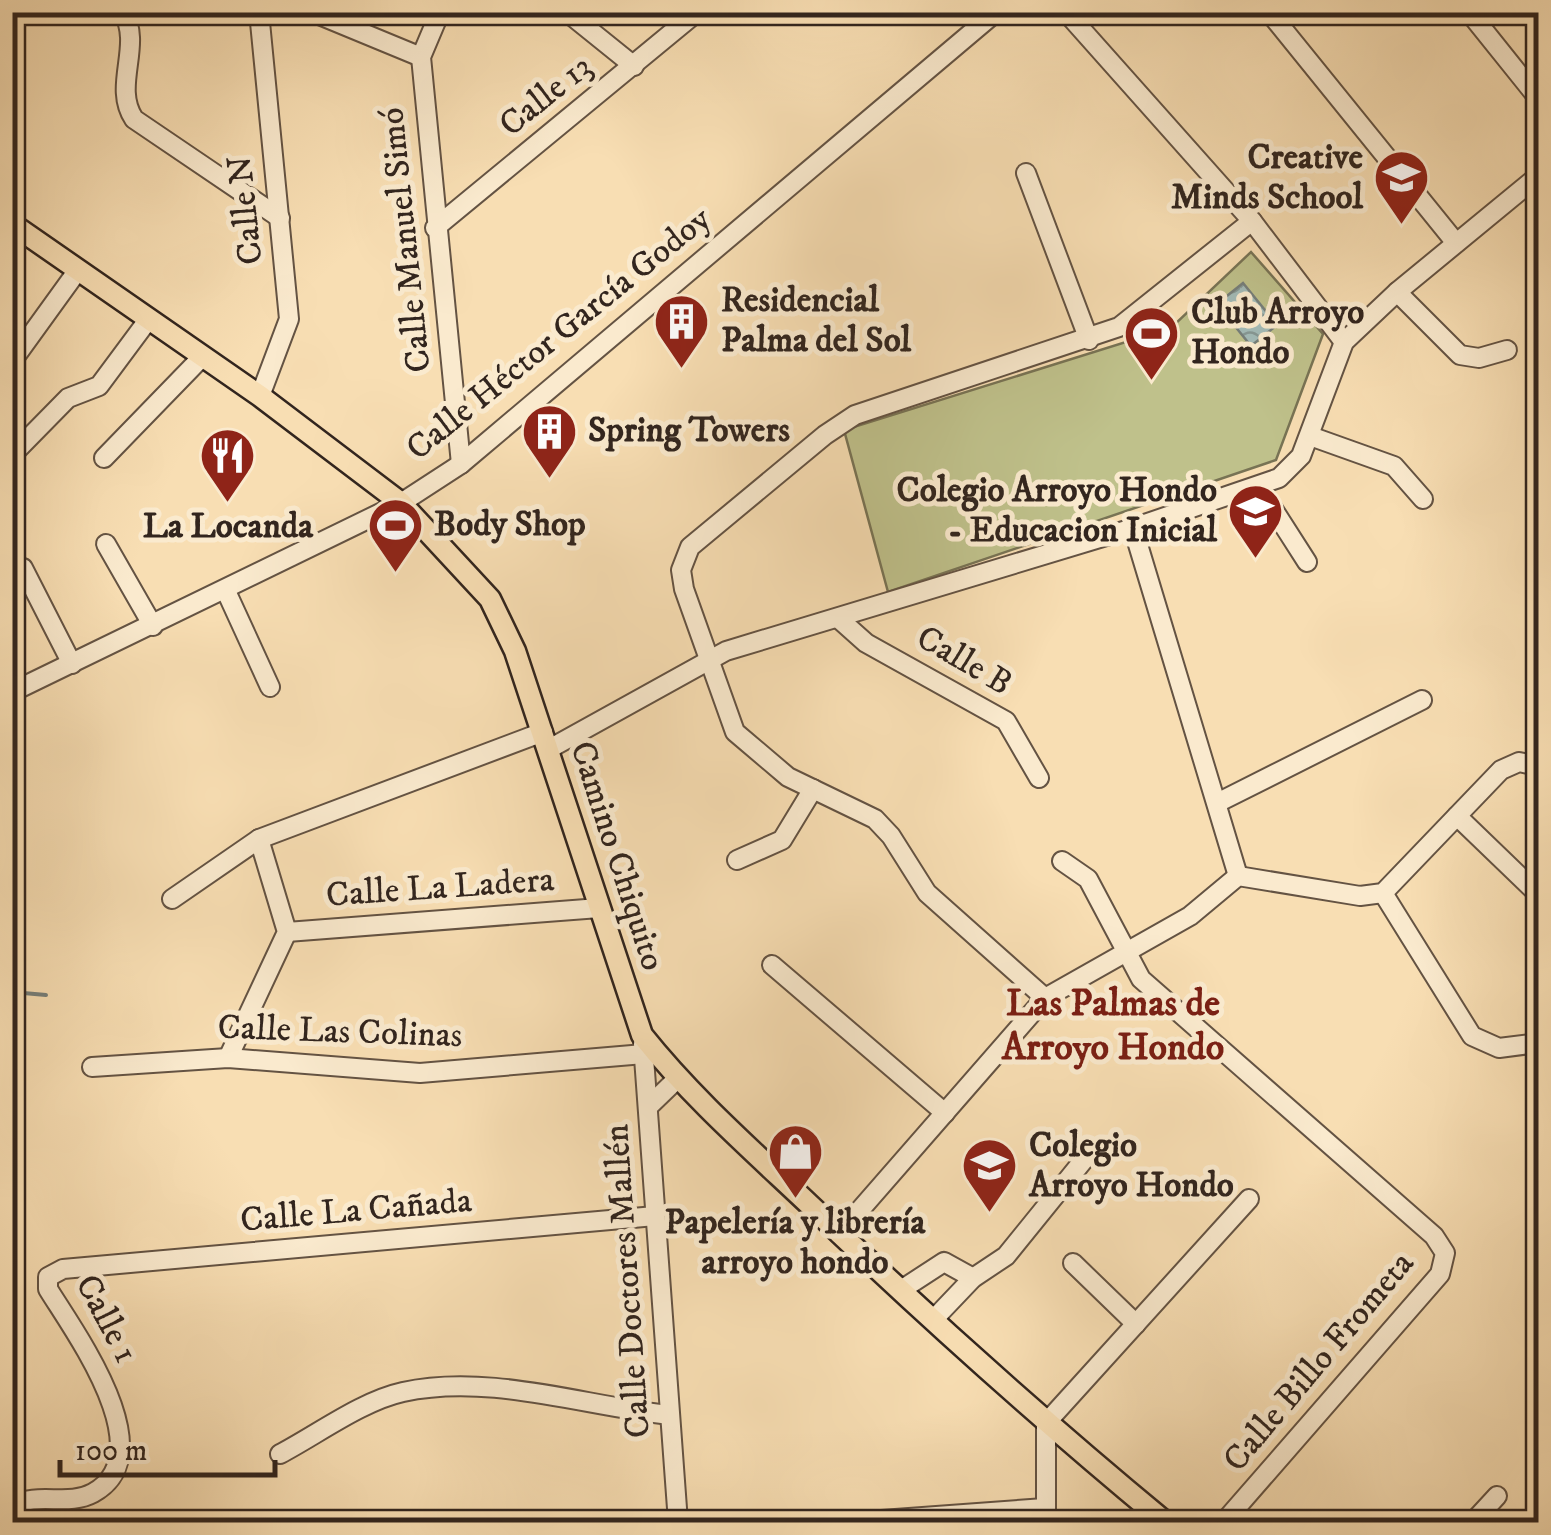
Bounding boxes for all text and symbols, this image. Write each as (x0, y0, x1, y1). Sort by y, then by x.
street label: Calle 13 (491, 45, 601, 147)
street label: Calle Manuel Simó (370, 105, 442, 375)
place label: Creative Minds School (1171, 136, 1364, 220)
school or university icon: Creative Minds School (1372, 148, 1432, 227)
street label: Calle N (218, 153, 274, 267)
street label: Calle Héctor García Godoy (398, 197, 721, 470)
place label: Residencial Palma del Sol (721, 279, 912, 363)
building icon: Residencial Palma del Sol (652, 291, 712, 370)
place label: Club Arroyo Hondo (1191, 291, 1364, 375)
sports icon: Club Arroyo Hondo (1122, 303, 1182, 382)
building icon: Spring Towers (519, 401, 579, 480)
place label: Spring Towers (588, 409, 790, 453)
restaurant icon: La Locanda (198, 426, 258, 505)
place label: Colegio Arroyo Hondo - Educacion Inicial (896, 469, 1217, 553)
school or university icon: Colegio Arroyo Hondo - Educacion Inicial (1226, 481, 1286, 560)
sports icon: Body Shop (365, 495, 425, 574)
place label: Body Shop (434, 503, 586, 547)
place label: La Locanda (143, 505, 314, 549)
street label: Calle B (908, 616, 1020, 706)
street label: Camino Chiquito (559, 736, 675, 976)
street label: Calle La Ladera (324, 858, 556, 918)
district label: Las Palmas de Arroyo Hondo (1001, 980, 1224, 1072)
street label: Calle Las Colinas (217, 1006, 463, 1058)
shop icon: Papelería y librería arroyo hondo (765, 1122, 825, 1201)
street label: Calle Doctores Mallén (595, 1123, 661, 1439)
place label: Colegio Arroyo Hondo (1028, 1124, 1234, 1208)
school or university icon: Colegio Arroyo Hondo (960, 1136, 1020, 1215)
street label: Calle La Cañada (238, 1179, 474, 1243)
place label: Papelería y librería arroyo hondo (665, 1201, 927, 1285)
street label: Calle Billo Frometa (1214, 1243, 1424, 1481)
street label: Calle 1 (65, 1267, 147, 1371)
scale bar (60, 1415, 275, 1477)
text: 100 m (75, 1433, 147, 1470)

